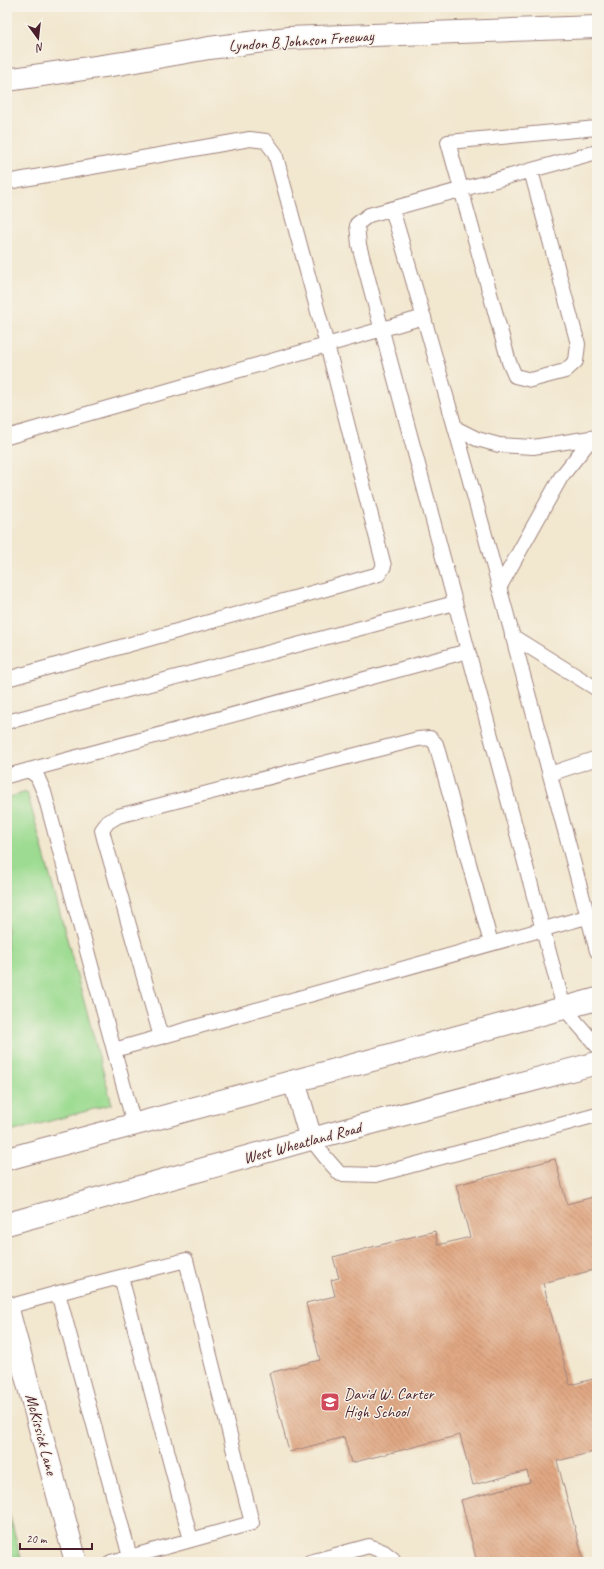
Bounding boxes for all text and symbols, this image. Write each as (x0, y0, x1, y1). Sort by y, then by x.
north arrow (18, 18, 58, 58)
street label: Lyndon B Johnson Freeway (228, 26, 376, 56)
text: N (33, 40, 46, 56)
street label: West Wheatland Road (241, 1117, 366, 1168)
place label: David W. Carter High School (344, 1384, 435, 1422)
school or university icon: David W. Carter High School (319, 1391, 341, 1413)
street label: McKissick Lane (21, 1392, 62, 1479)
scale bar (20, 1525, 92, 1551)
text: 20 m (26, 1531, 48, 1547)

